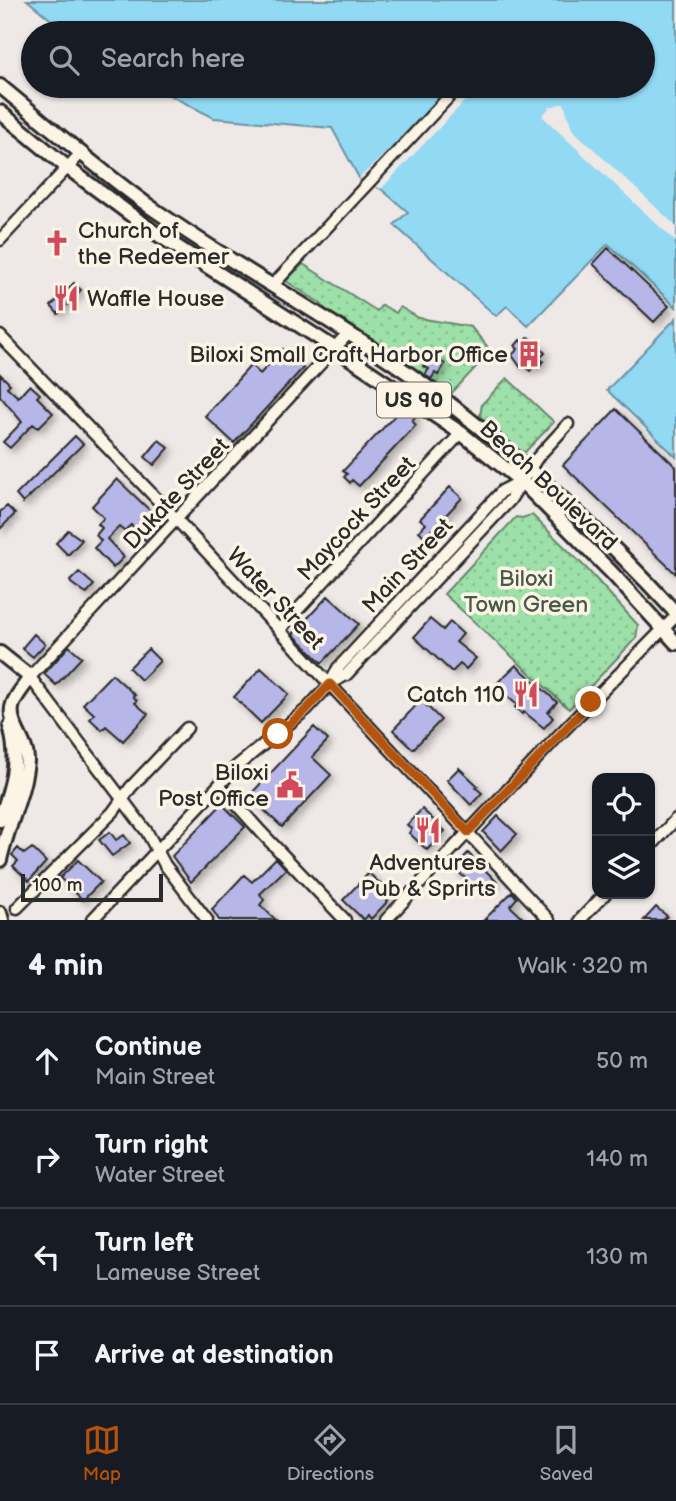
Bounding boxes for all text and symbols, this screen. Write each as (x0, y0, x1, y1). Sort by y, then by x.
search box (21, 21, 655, 98)
icon: search (45, 41, 83, 79)
text: Search here (101, 44, 245, 75)
place label: Church of the Redeemer (78, 217, 230, 271)
church icon: Church of the Redeemer (42, 228, 72, 258)
restaurant icon: Waffle House (51, 283, 81, 313)
place label: Waffle House (87, 285, 224, 313)
building icon: Biloxi Small Craft Harbor Office (514, 339, 544, 369)
place label: Biloxi Small Craft Harbor Office (189, 341, 508, 369)
road number: US 90 (377, 382, 451, 418)
street label: Beach Boulevard (474, 415, 623, 557)
street label: Dukate Street (118, 432, 236, 555)
street label: Maycock Street (292, 450, 422, 587)
street label: Main Street (357, 512, 459, 619)
street label: Water Street (221, 542, 330, 656)
park label: Biloxi Town Green (464, 565, 588, 619)
restaurant icon: Catch 110 (511, 679, 541, 709)
place label: Catch 110 (407, 681, 505, 709)
route end (575, 686, 606, 717)
route start (262, 718, 293, 749)
place label: Biloxi Post Office (158, 759, 269, 813)
public building icon: Biloxi Post Office (275, 770, 305, 800)
map controls (592, 773, 655, 899)
button: locate (592, 773, 655, 836)
restaurant icon: Adventures Pub & Sprirts (413, 815, 443, 845)
button: layers (592, 836, 655, 899)
place label: Adventures Pub & Sprirts (360, 849, 496, 903)
scale bar (21, 871, 163, 903)
text: 100 m (32, 874, 83, 897)
text: 4 min (28, 948, 103, 984)
text: Walk · 320 m (517, 952, 648, 980)
text: Continue (95, 1032, 202, 1063)
icon: ahead (28, 1042, 66, 1080)
text: 50 m (596, 1047, 648, 1075)
text: Main Street (95, 1063, 215, 1091)
text: Turn right (95, 1130, 208, 1161)
icon: right (28, 1140, 66, 1178)
text: 140 m (586, 1145, 648, 1173)
text: Water Street (95, 1161, 225, 1189)
text: Turn left (95, 1228, 194, 1259)
icon: left (28, 1238, 66, 1276)
text: 130 m (586, 1243, 648, 1271)
text: Lameuse Street (95, 1259, 260, 1287)
icon: arrive (28, 1336, 66, 1374)
text: Arrive at destination (95, 1340, 334, 1371)
tab: Map (83, 1421, 121, 1486)
tab: Directions (287, 1421, 374, 1486)
tab: Saved (540, 1421, 593, 1486)

